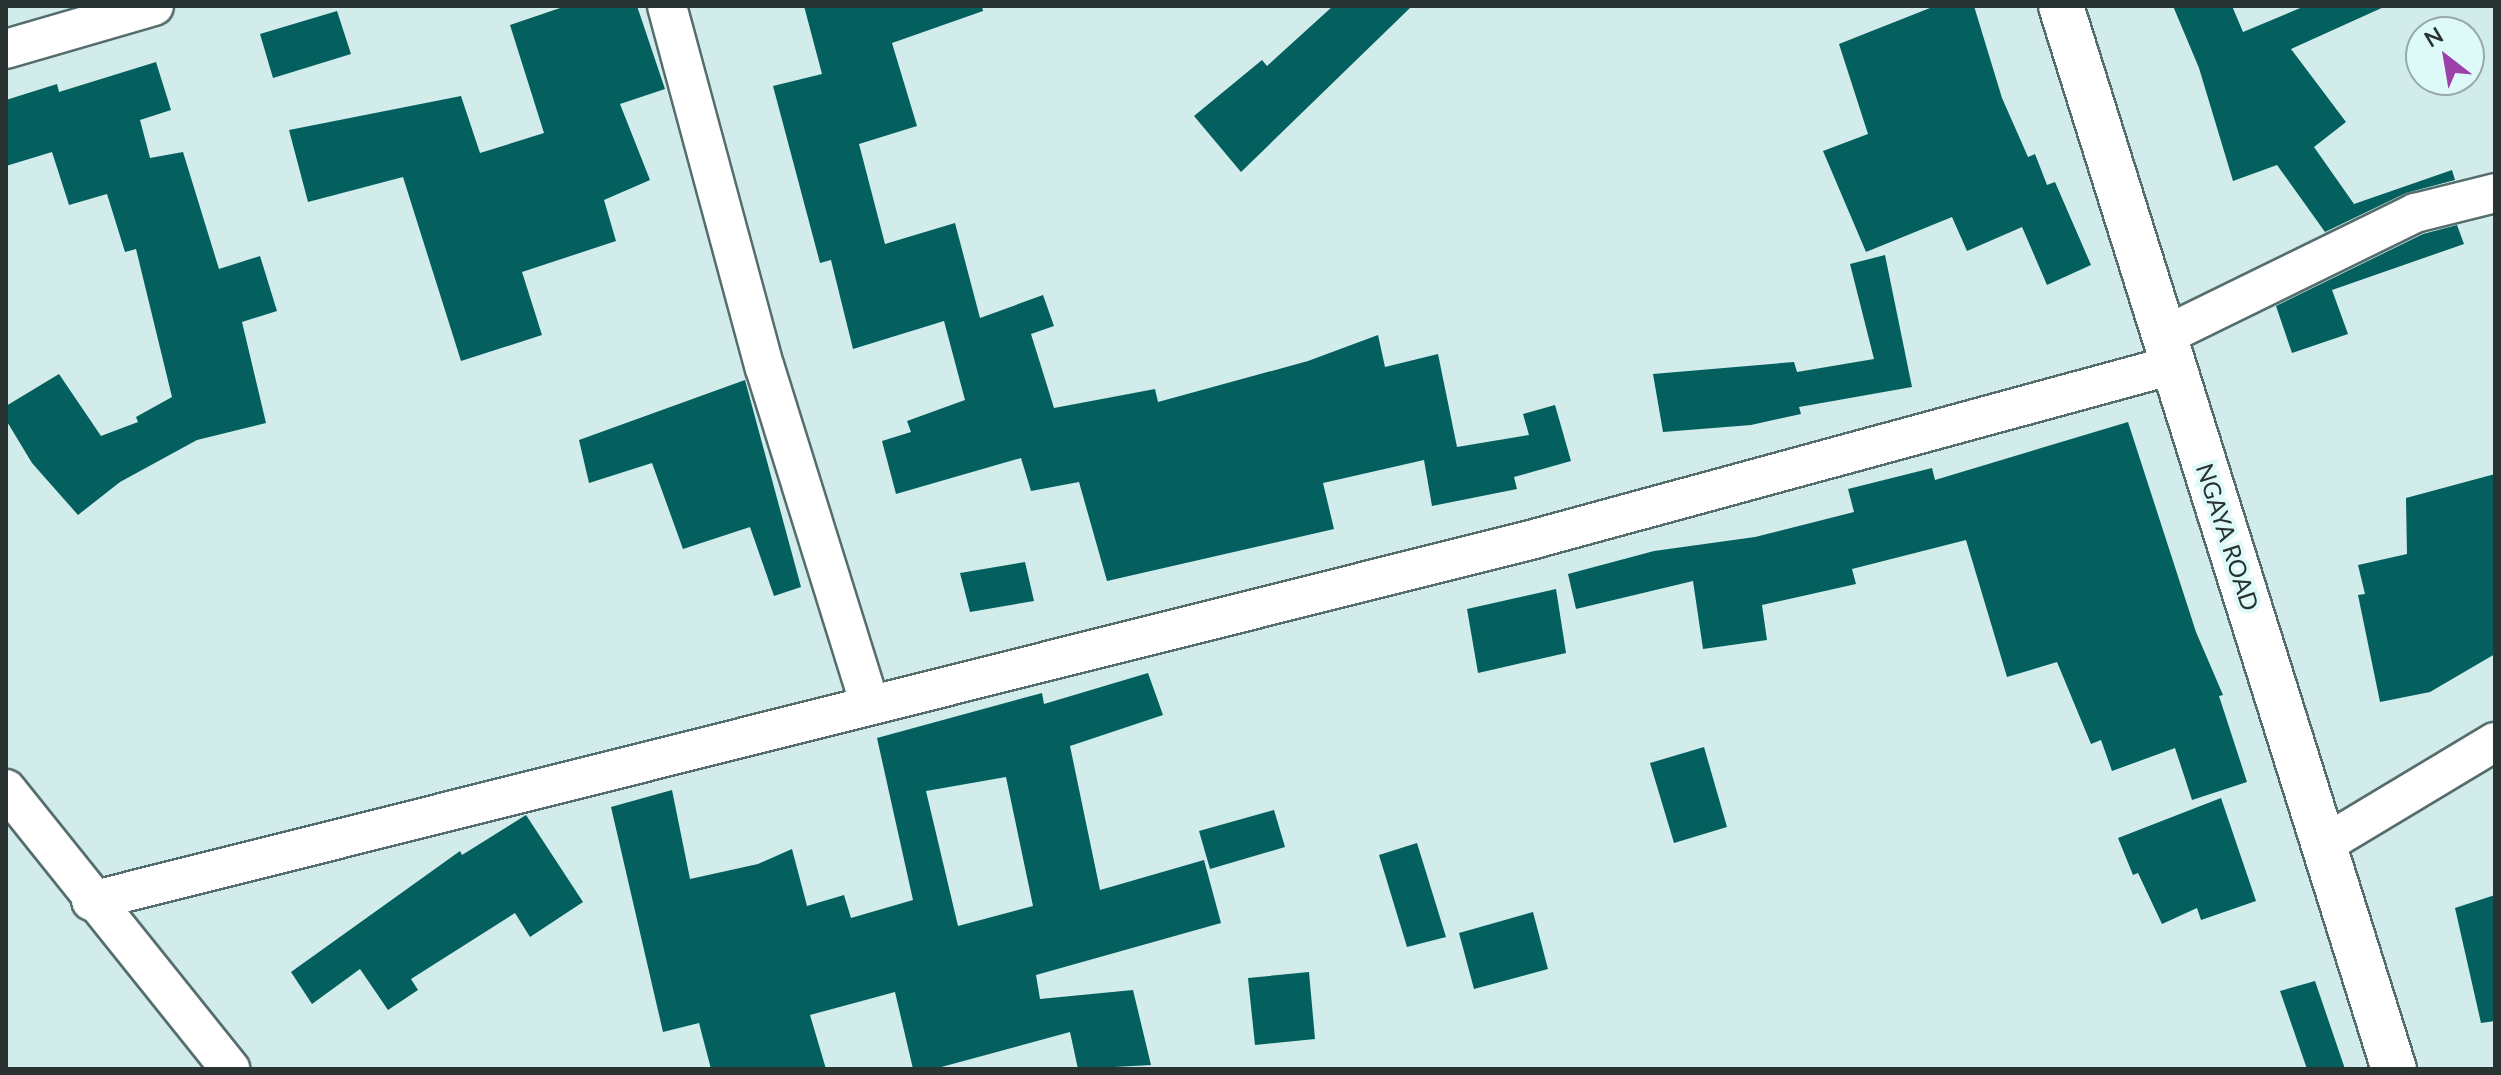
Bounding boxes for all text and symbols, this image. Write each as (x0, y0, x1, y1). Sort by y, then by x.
north arrow (2405, 16, 2485, 96)
text: N (2419, 21, 2448, 53)
street label: NGAYA ROAD (2190, 459, 2266, 615)

